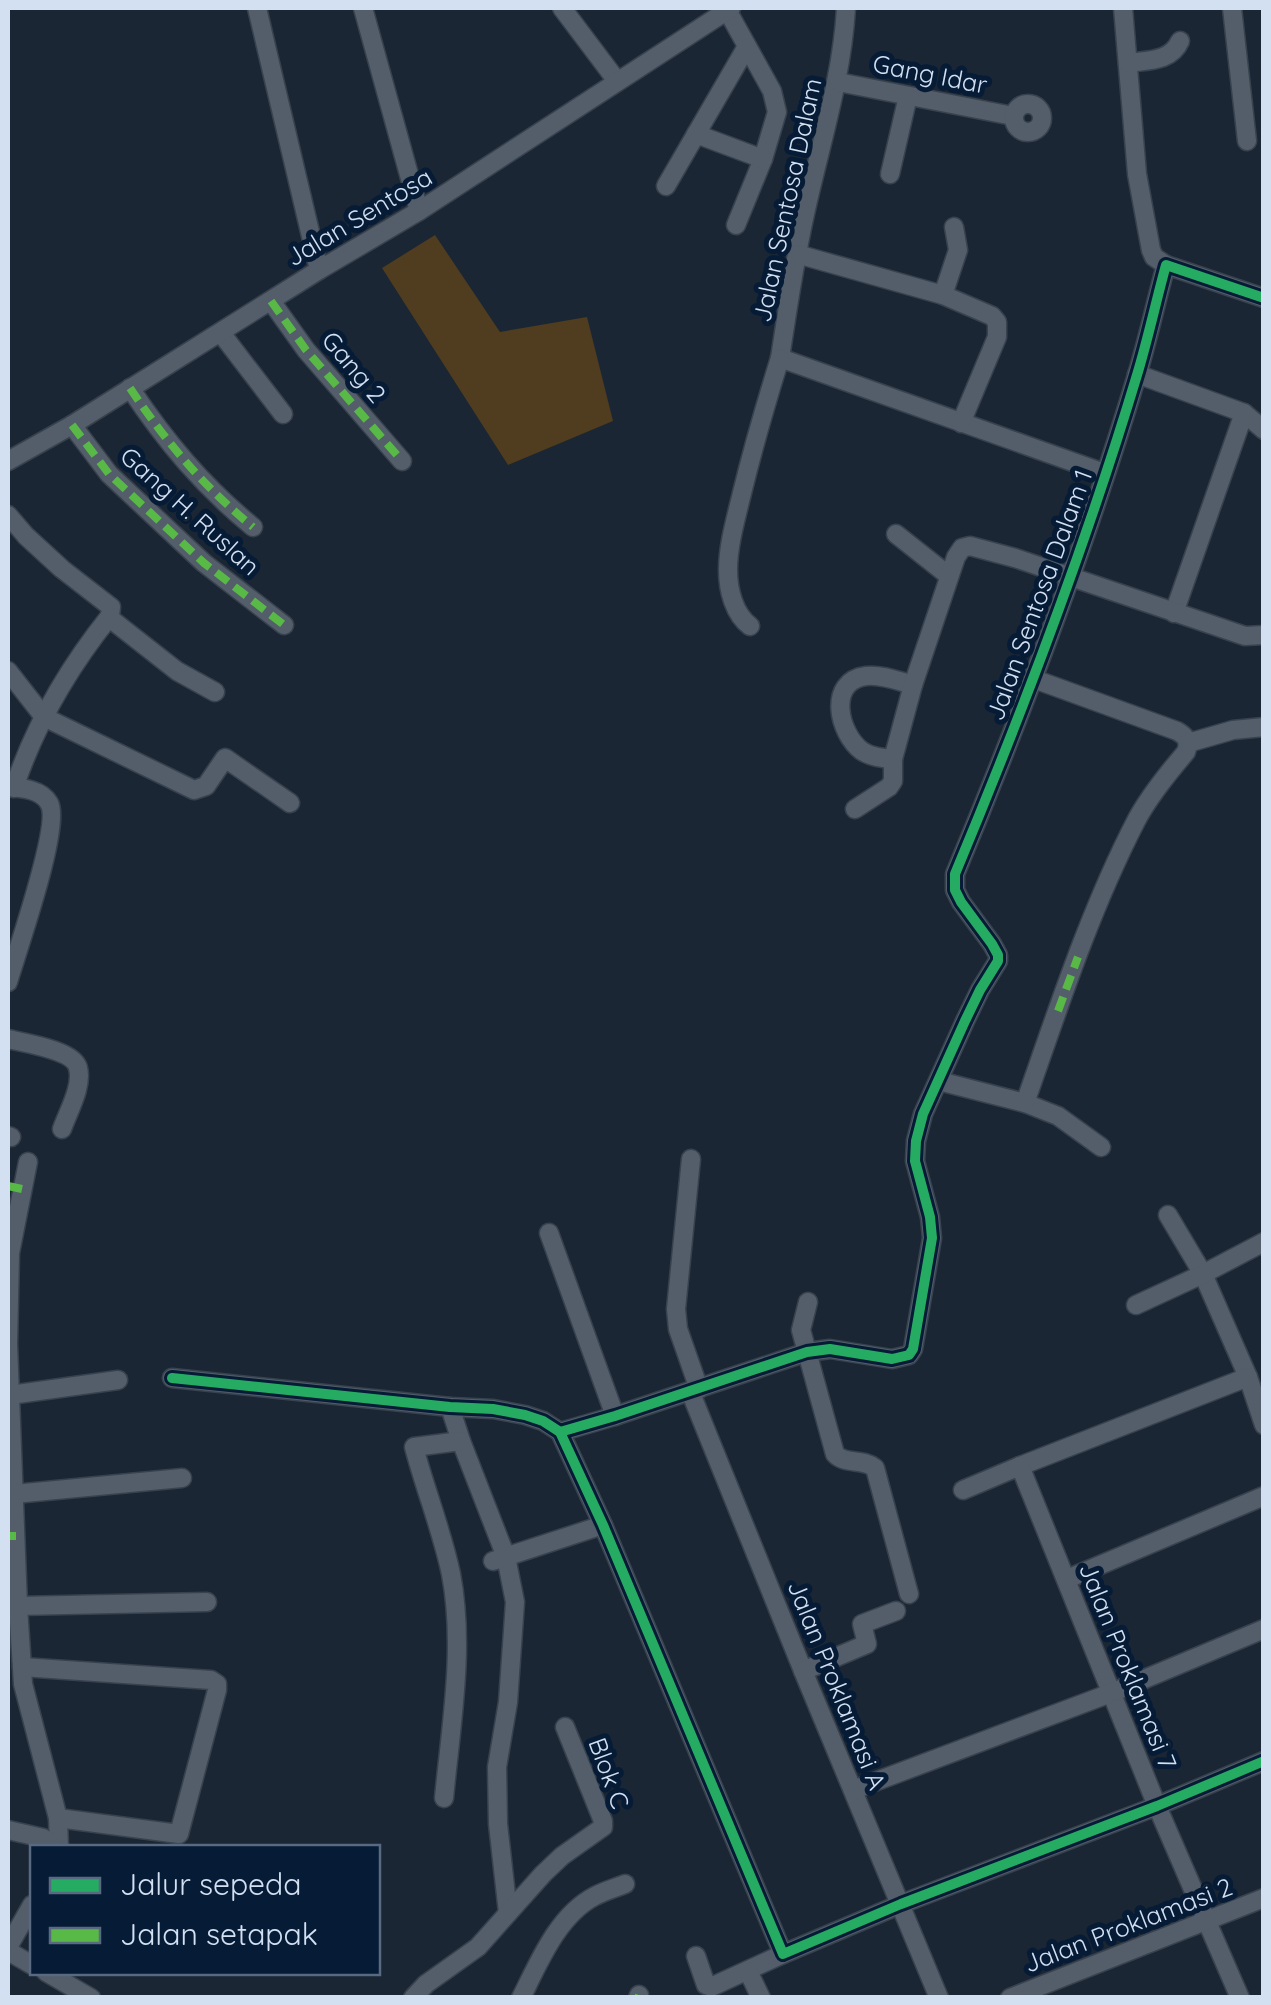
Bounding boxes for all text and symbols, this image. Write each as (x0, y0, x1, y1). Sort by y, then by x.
street label: Gang Idar (870, 47, 990, 100)
street label: Jalan Sentosa Dalam (746, 75, 827, 325)
street label: Jalan Sentosa (280, 161, 437, 272)
street label: Gang 2 (316, 325, 393, 409)
street label: Gang H. Ruslan (114, 440, 266, 581)
street label: Jalan Sentosa Dalam 1 (979, 465, 1098, 724)
street label: Jalan Proklamasi 7 (1073, 1558, 1184, 1774)
street label: Jalan Proklamasi A (781, 1576, 894, 1794)
street label: Blok C (582, 1733, 637, 1813)
legend (30, 1845, 380, 1975)
text: Jalur sepeda (120, 1865, 301, 1903)
street label: Jalan Proklamasi 2 (1019, 1871, 1236, 1979)
text: Jalan setapak (120, 1915, 318, 1953)

